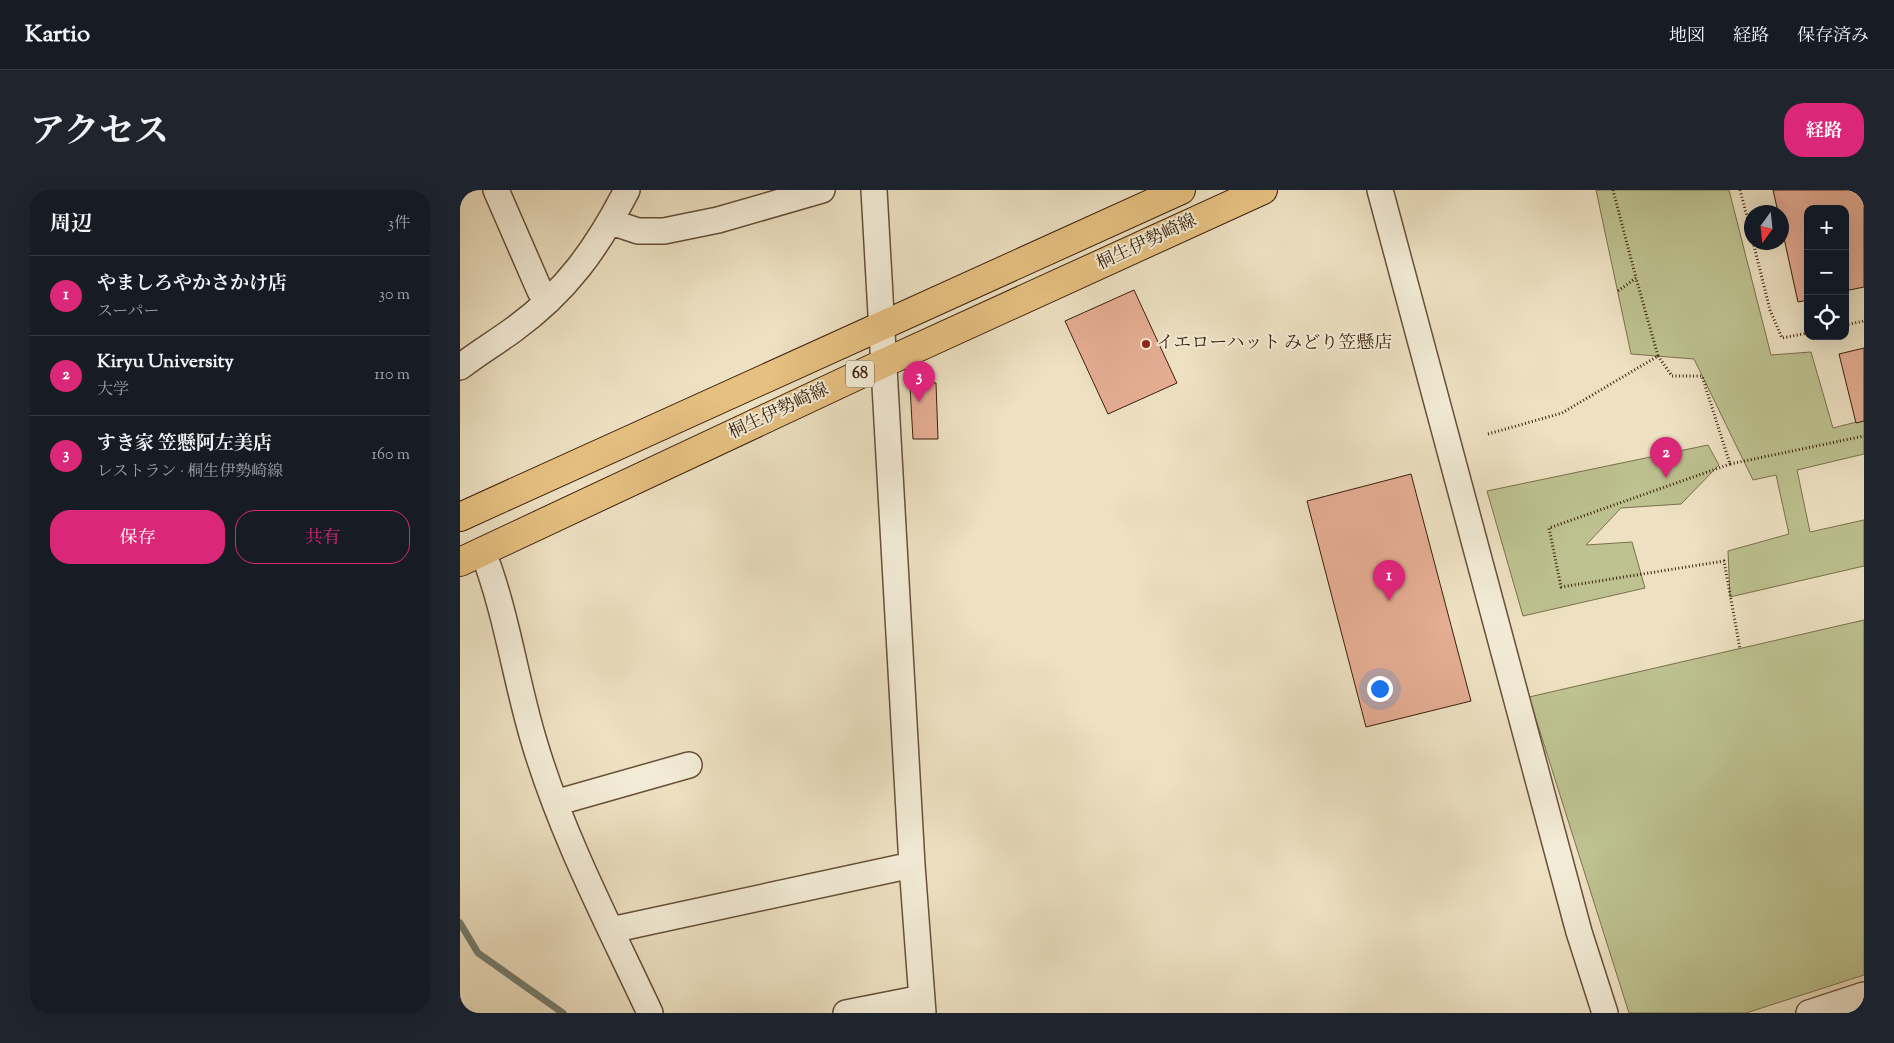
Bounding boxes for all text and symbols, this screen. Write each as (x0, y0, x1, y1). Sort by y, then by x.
text: Kartio (25, 18, 90, 52)
text: 地図 (1669, 24, 1705, 50)
text: 経路 (1733, 24, 1769, 50)
text: 保存済み (1797, 24, 1869, 50)
button: 経路 (1784, 103, 1864, 157)
text: アクセス (30, 108, 169, 159)
north arrow (1744, 205, 1789, 250)
map controls (1804, 205, 1849, 340)
button: + (1804, 205, 1849, 250)
street label: 桐生伊勢崎線 (1093, 208, 1201, 278)
text: 周辺 (50, 210, 92, 240)
text: 3件 (388, 213, 410, 236)
button: − (1804, 250, 1849, 295)
text: やましろやかさかけ店 (97, 271, 287, 298)
text: 1 (63, 284, 69, 307)
text: 30 m (379, 284, 410, 307)
button: locate (1804, 295, 1849, 340)
text: スーパー (97, 301, 159, 324)
place label: イエローハット みどり笠懸店 (1156, 331, 1392, 357)
marker: イエローハット みどり笠懸店 (1140, 338, 1152, 350)
text: Kiryu University (97, 349, 234, 376)
road number: 68 (846, 360, 874, 388)
pin: 3 (903, 361, 935, 402)
text: 2 (62, 364, 70, 387)
text: 110 m (374, 364, 410, 387)
street label: 桐生伊勢崎線 (725, 377, 833, 447)
text: 大学 (97, 379, 129, 402)
text: すき家 笠懸阿左美店 (97, 431, 272, 458)
pin: 2 (1650, 437, 1682, 478)
text: 3 (63, 444, 69, 467)
text: 160 m (372, 444, 410, 467)
text: レストラン · 桐生伊勢崎線 (97, 461, 283, 484)
button: 保存 (50, 510, 225, 564)
button: 共有 (235, 510, 410, 564)
pin: 1 (1373, 560, 1405, 601)
your location (1367, 676, 1393, 702)

